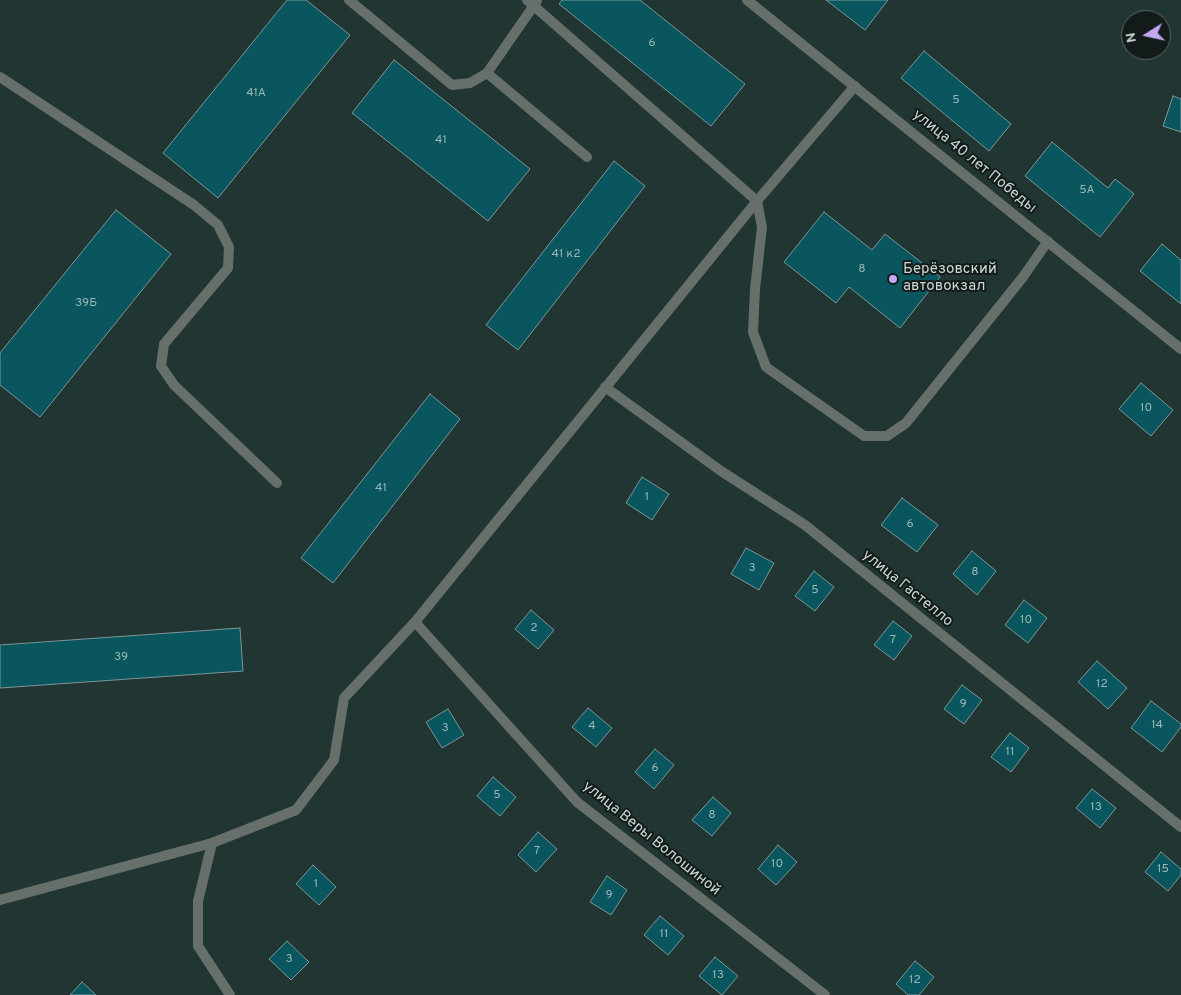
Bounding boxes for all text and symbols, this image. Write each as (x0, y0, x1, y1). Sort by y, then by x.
north arrow (1121, 10, 1171, 60)
text: N (1122, 31, 1141, 44)
house number: 6 (648, 37, 656, 51)
house number: 41А (246, 87, 266, 101)
house number: 5 (952, 94, 960, 108)
street label: улица 40 лет Победы (908, 107, 1040, 217)
house number: 41 (435, 134, 447, 148)
house number: 5А (1079, 184, 1095, 198)
house number: 41 к2 (552, 248, 580, 262)
place label: Берёзовский автовокзал (903, 261, 997, 296)
house number: 8 (858, 263, 866, 277)
marker: Берёзовский автовокзал (887, 273, 899, 285)
house number: 39Б (75, 297, 97, 311)
house number: 10 (1140, 402, 1152, 416)
house number: 41 (375, 482, 387, 496)
house number: 1 (645, 491, 649, 505)
house number: 6 (906, 518, 914, 532)
street label: улица Гастелло (858, 547, 956, 631)
house number: 3 (748, 562, 756, 576)
house number: 8 (971, 566, 979, 580)
house number: 5 (811, 584, 819, 598)
house number: 10 (1020, 614, 1032, 628)
house number: 2 (530, 622, 538, 636)
house number: 7 (890, 634, 896, 648)
house number: 39 (114, 651, 128, 665)
house number: 12 (1096, 678, 1108, 692)
house number: 9 (959, 698, 967, 712)
house number: 14 (1151, 719, 1163, 733)
house number: 4 (588, 720, 596, 734)
house number: 3 (441, 722, 449, 736)
house number: 11 (1006, 746, 1014, 760)
house number: 6 (651, 762, 659, 776)
street label: улица Веры Волошиной (579, 778, 723, 900)
house number: 5 (493, 789, 501, 803)
house number: 13 (1090, 801, 1102, 815)
house number: 8 (708, 809, 716, 823)
house number: 7 (534, 845, 540, 859)
house number: 10 (771, 858, 783, 872)
house number: 15 (1157, 863, 1169, 877)
house number: 1 (314, 878, 318, 892)
house number: 9 (605, 889, 613, 903)
house number: 11 (660, 928, 668, 942)
house number: 3 (285, 953, 293, 967)
house number: 13 (712, 969, 724, 983)
house number: 12 (909, 974, 921, 988)

